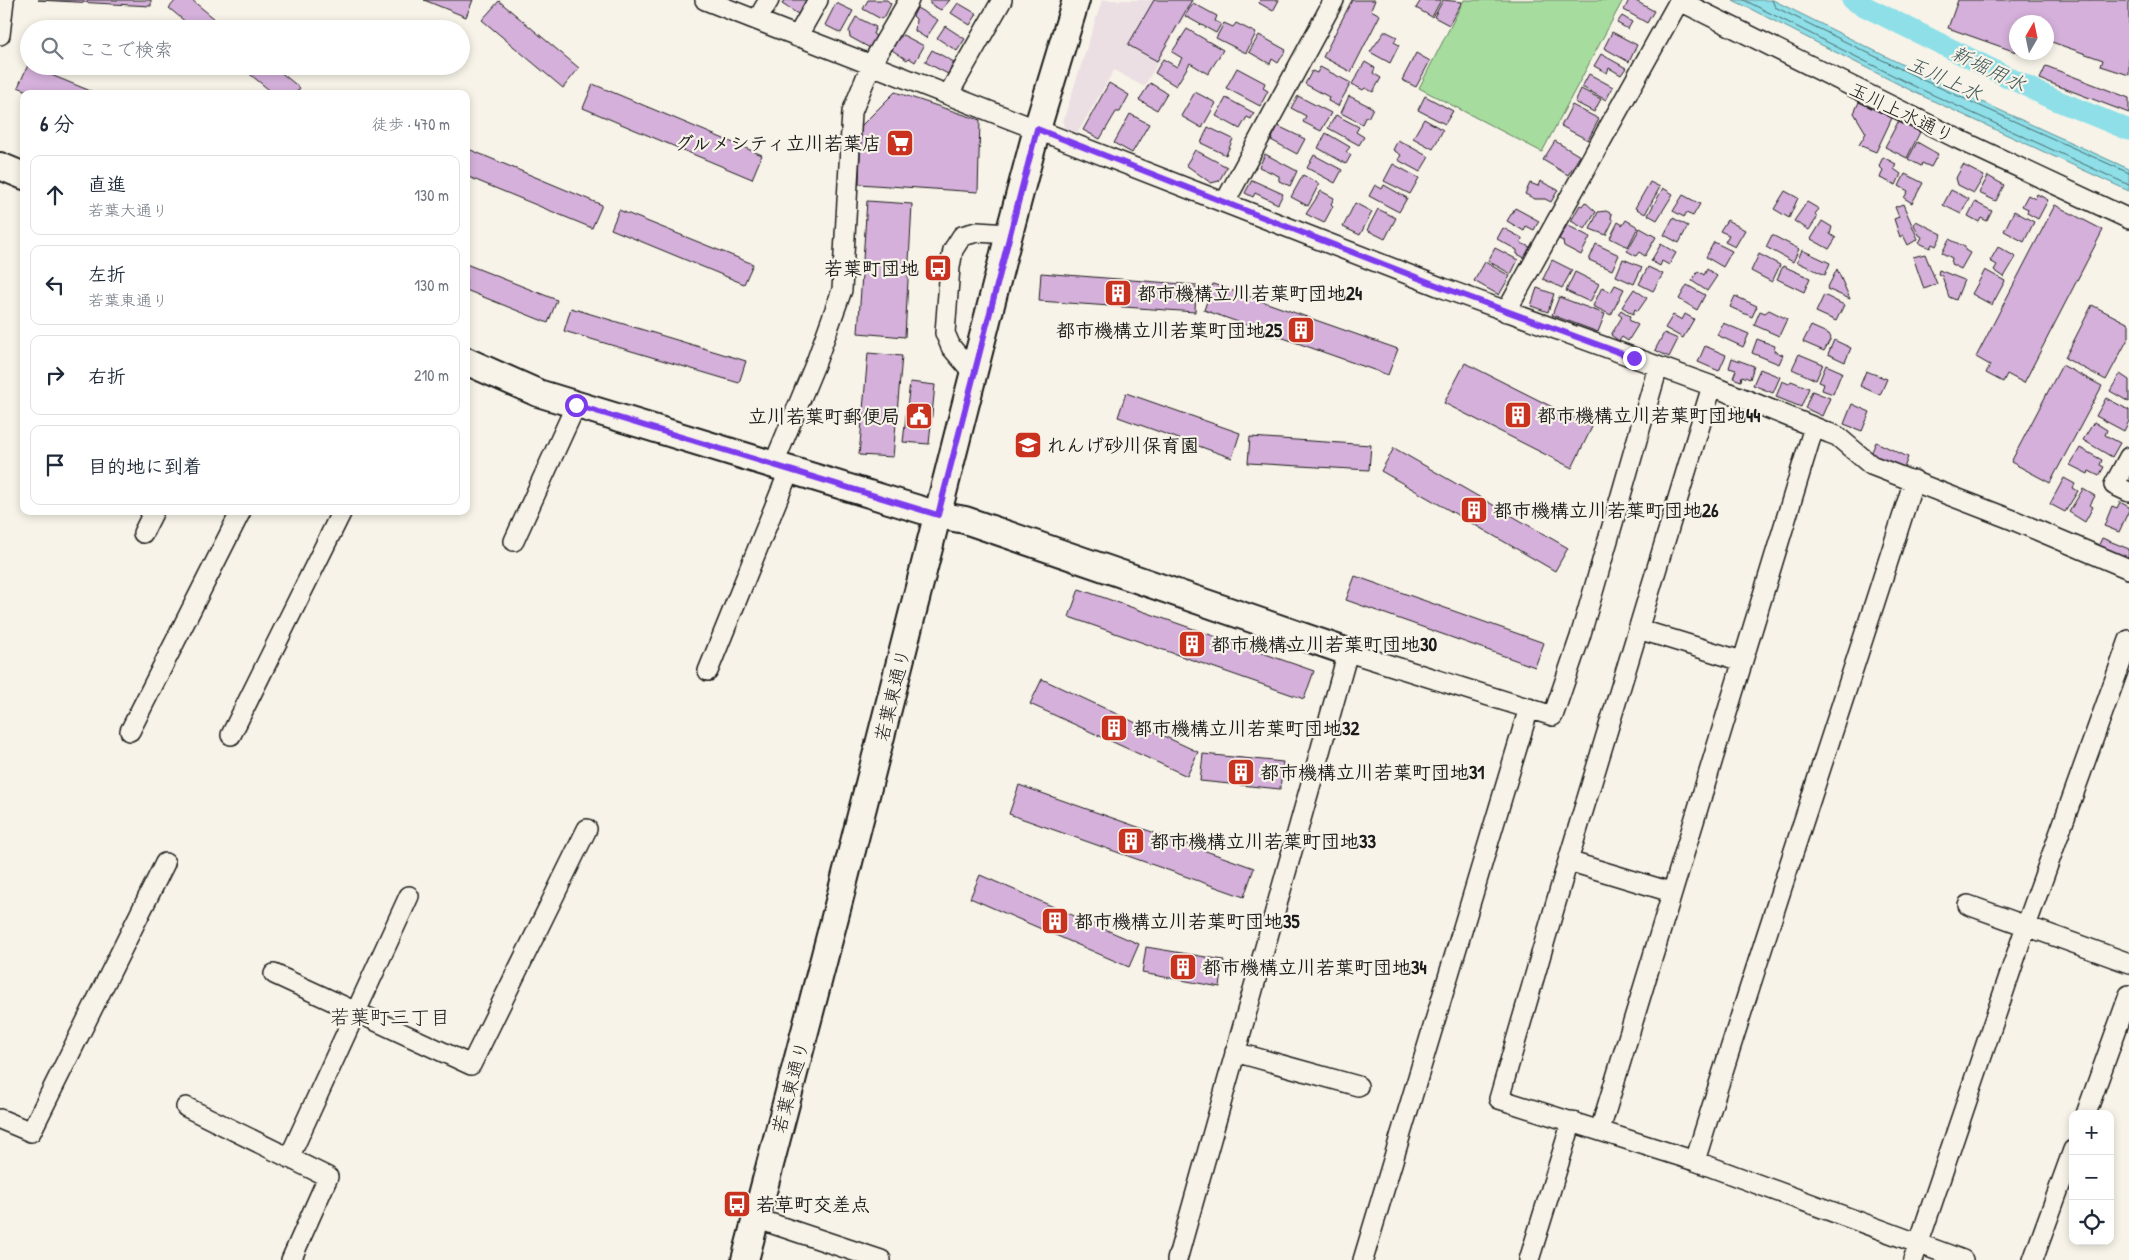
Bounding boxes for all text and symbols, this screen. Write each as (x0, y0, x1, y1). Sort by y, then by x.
north arrow (2009, 15, 2054, 60)
search box (20, 20, 470, 75)
icon: search (38, 34, 66, 62)
text: ここで検索 (78, 36, 173, 62)
water label: 新堀用水 (1947, 38, 2031, 98)
water label: 玉川上水 (1903, 49, 1987, 107)
street label: 玉川上水通り (1845, 75, 1959, 149)
text: 6 分 (40, 109, 74, 138)
text: 徒歩 · 470 m (372, 113, 450, 135)
supermarket icon: グルメシティ立川若葉店 (885, 128, 915, 158)
place label: グルメシティ立川若葉店 (675, 130, 881, 156)
text: 直進 (88, 171, 126, 197)
icon: ahead (41, 181, 69, 209)
text: 130 m (414, 184, 449, 206)
text: 若葉大通り (88, 199, 168, 221)
bus stop icon: 若葉町団地 (923, 253, 953, 283)
place label: 若葉町団地 (824, 255, 919, 281)
text: 左折 (88, 261, 126, 287)
icon: left (41, 271, 69, 299)
text: 130 m (414, 274, 449, 296)
building icon: 都市機構立川若葉町団地24 (1103, 278, 1133, 308)
place label: 都市機構立川若葉町団地24 (1137, 280, 1362, 306)
text: 若葉東通り (88, 289, 168, 311)
building icon: 都市機構立川若葉町団地25 (1286, 315, 1316, 345)
place label: 都市機構立川若葉町団地25 (1056, 317, 1283, 343)
route end (1623, 347, 1646, 370)
icon: right (41, 361, 69, 389)
text: 右折 (88, 363, 126, 389)
text: 210 m (414, 364, 449, 386)
route start (565, 394, 588, 417)
building icon: 都市機構立川若葉町団地44 (1503, 400, 1533, 430)
public building icon: 立川若葉町郵便局 (904, 401, 934, 431)
place label: 都市機構立川若葉町団地44 (1537, 402, 1760, 428)
place label: 立川若葉町郵便局 (748, 403, 900, 429)
school or university icon: れんげ砂川保育園 (1013, 430, 1043, 460)
place label: れんげ砂川保育園 (1047, 432, 1199, 458)
icon: arrive (41, 451, 69, 479)
text: 目的地に到着 (88, 453, 202, 479)
building icon: 都市機構立川若葉町団地26 (1459, 495, 1489, 525)
place label: 都市機構立川若葉町団地26 (1493, 497, 1719, 523)
building icon: 都市機構立川若葉町団地30 (1177, 629, 1207, 659)
place label: 都市機構立川若葉町団地30 (1211, 631, 1438, 657)
street label: 若葉東通り (868, 646, 916, 744)
building icon: 都市機構立川若葉町団地32 (1099, 713, 1129, 743)
place label: 都市機構立川若葉町団地32 (1133, 715, 1360, 741)
building icon: 都市機構立川若葉町団地31 (1226, 757, 1256, 787)
place label: 都市機構立川若葉町団地31 (1260, 759, 1485, 785)
building icon: 都市機構立川若葉町団地33 (1116, 826, 1146, 856)
place label: 都市機構立川若葉町団地33 (1150, 828, 1377, 854)
building icon: 都市機構立川若葉町団地35 (1040, 906, 1070, 936)
place label: 都市機構立川若葉町団地35 (1074, 908, 1301, 934)
building icon: 都市機構立川若葉町団地34 (1168, 952, 1198, 982)
place label: 都市機構立川若葉町団地34 (1202, 954, 1427, 980)
district label: 若葉町三丁目 (330, 1003, 450, 1030)
street label: 若葉東通り (765, 1038, 815, 1136)
map controls (2069, 1110, 2114, 1245)
button: + (2069, 1110, 2114, 1155)
button: − (2069, 1155, 2114, 1200)
bus stop icon: 若草町交差点 (722, 1189, 752, 1219)
place label: 若草町交差点 (756, 1191, 870, 1217)
button: locate (2069, 1200, 2114, 1245)

